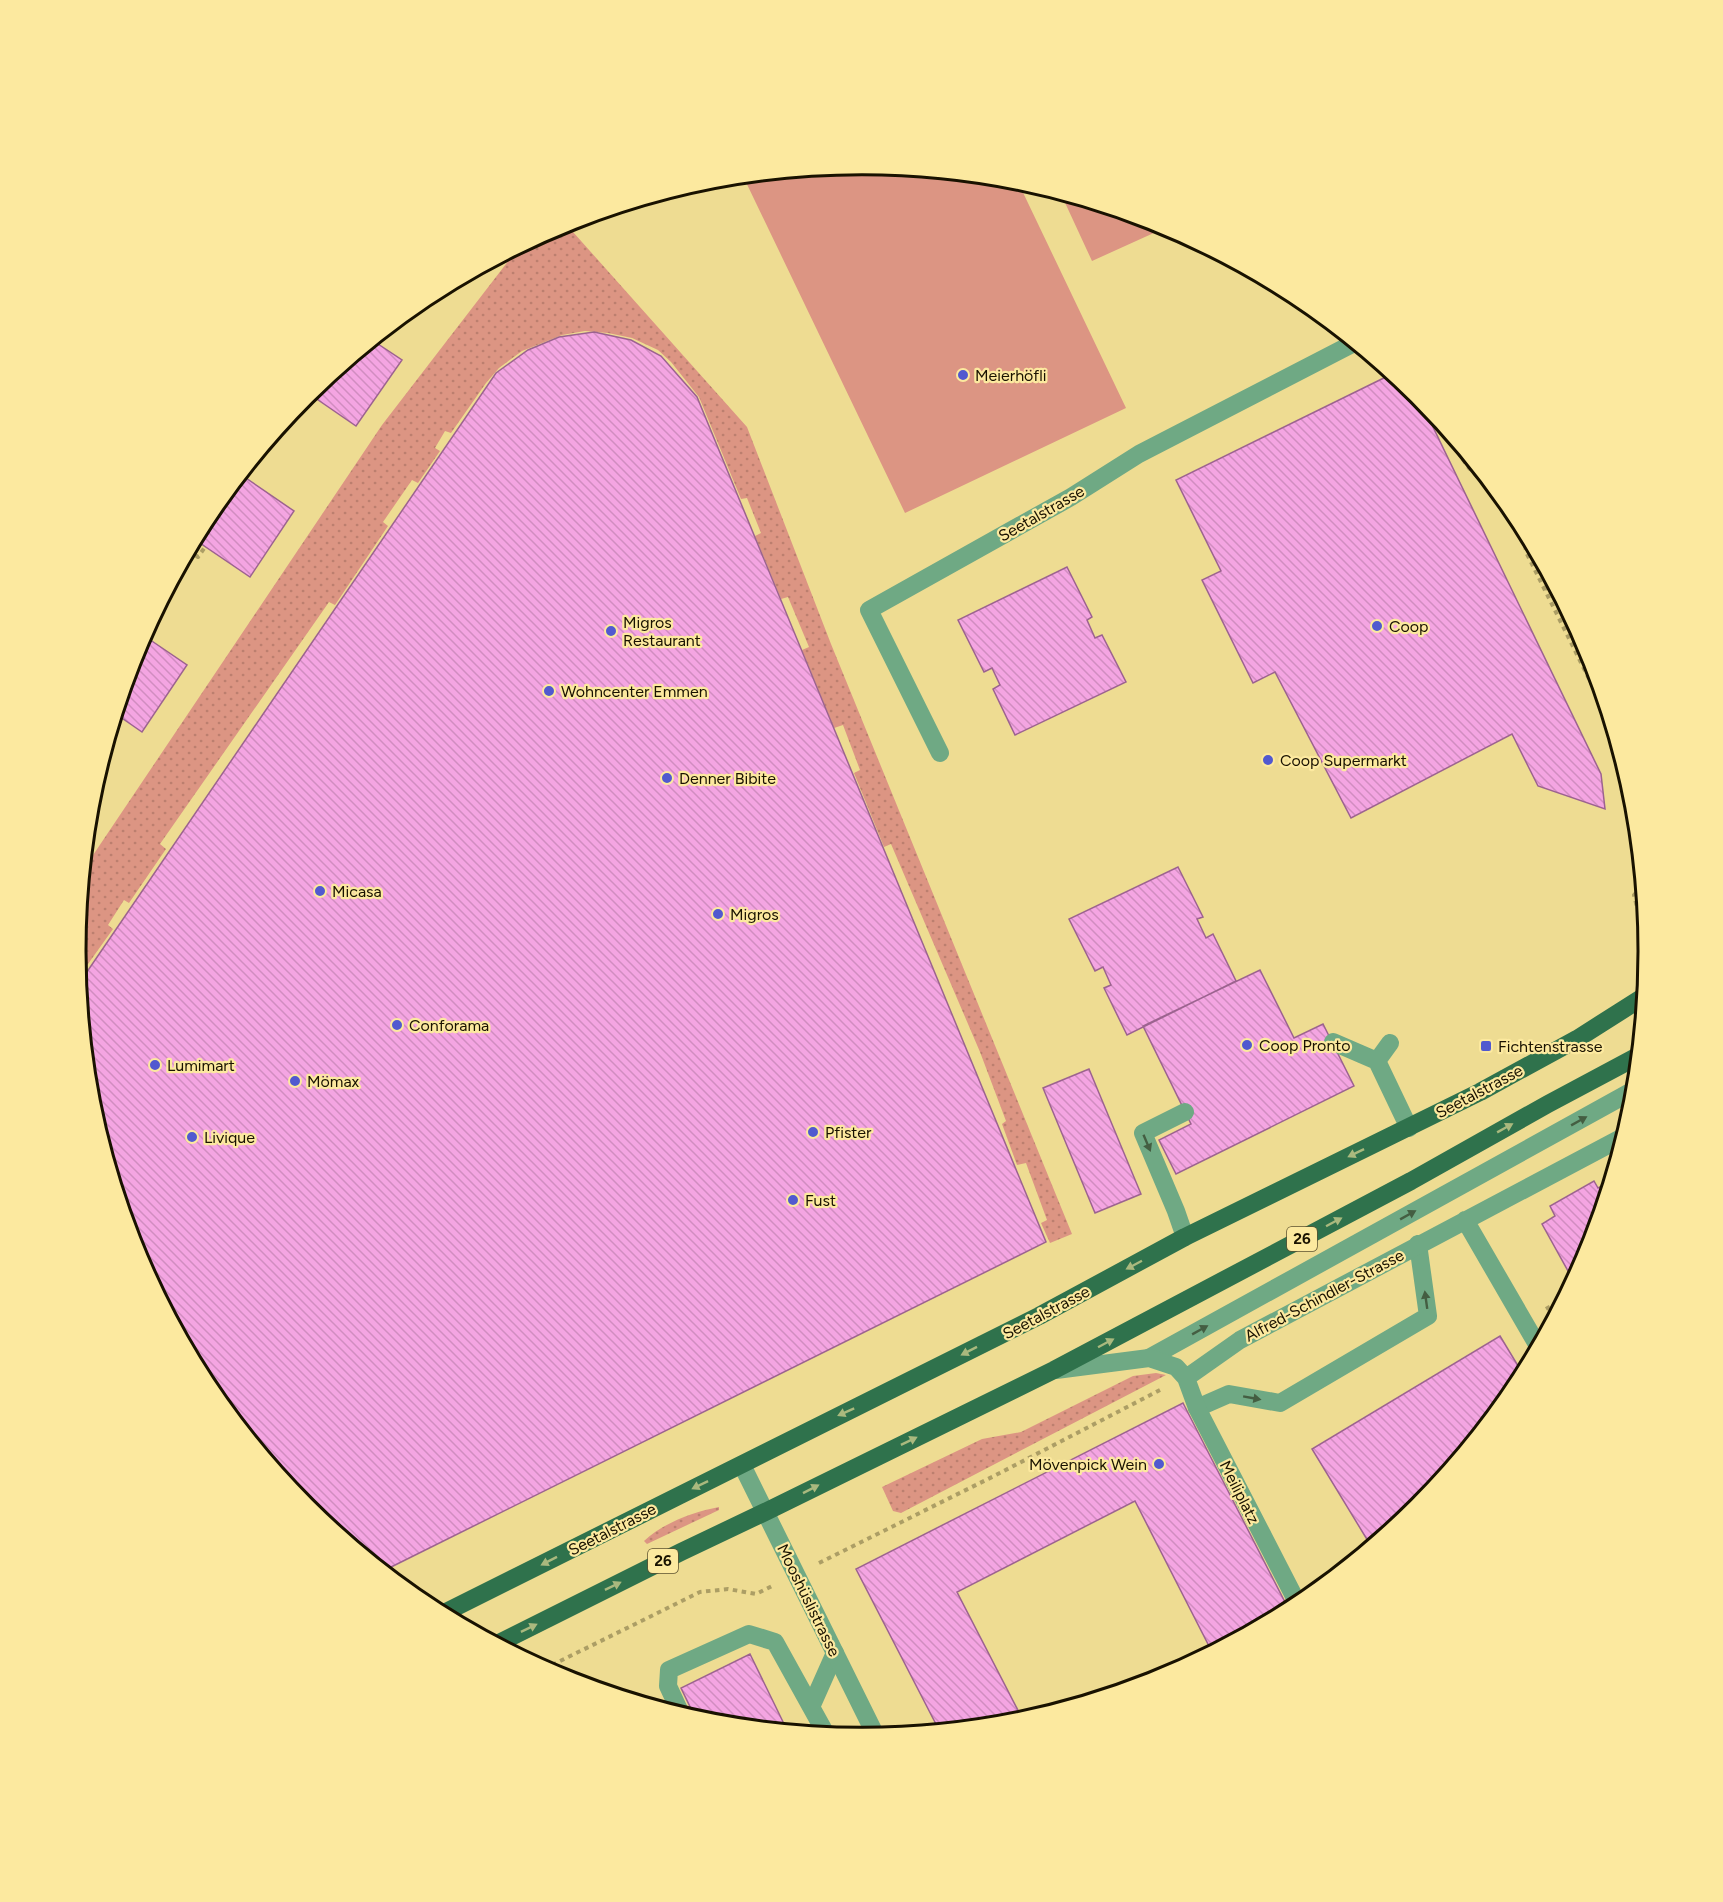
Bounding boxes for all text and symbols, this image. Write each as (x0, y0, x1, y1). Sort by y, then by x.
place label: Meierhöfli (975, 366, 1046, 385)
marker: Meierhöfli (956, 368, 970, 382)
street label: Seetalstrasse (995, 481, 1088, 546)
place label: Migros Restaurant (623, 613, 701, 650)
place label: Coop (1389, 617, 1429, 636)
marker: Coop (1370, 619, 1384, 633)
marker: Migros Restaurant (604, 624, 618, 638)
place label: Wohncenter Emmen (561, 682, 708, 701)
marker: Wohncenter Emmen (542, 684, 556, 698)
place label: Coop Supermarkt (1280, 751, 1407, 770)
marker: Coop Supermarkt (1261, 753, 1275, 767)
place label: Denner Bibite (679, 769, 776, 788)
marker: Denner Bibite (660, 771, 674, 785)
place label: Micasa (332, 882, 382, 901)
marker: Micasa (313, 884, 327, 898)
place label: Migros (730, 905, 779, 924)
marker: Migros (711, 907, 725, 921)
place label: Conforama (409, 1016, 489, 1035)
marker: Conforama (390, 1018, 404, 1032)
place label: Coop Pronto (1259, 1036, 1351, 1055)
place label: Fichtenstrasse (1498, 1037, 1603, 1056)
marker: Coop Pronto (1240, 1038, 1254, 1052)
marker: Fichtenstrasse (1479, 1039, 1493, 1053)
place label: Lumimart (167, 1056, 235, 1075)
marker: Lumimart (148, 1058, 162, 1072)
street label: Seetalstrasse (1433, 1060, 1526, 1122)
place label: Mömax (307, 1072, 360, 1091)
marker: Mömax (288, 1074, 302, 1088)
one-way arrow (1570, 1116, 1587, 1126)
place label: Pfister (825, 1123, 872, 1142)
one-way arrow (1497, 1123, 1514, 1133)
marker: Pfister (806, 1125, 820, 1139)
place label: Livique (204, 1128, 255, 1147)
marker: Livique (185, 1130, 199, 1144)
one-way arrow (1142, 1135, 1152, 1153)
one-way arrow (1347, 1148, 1364, 1157)
place label: Fust (805, 1191, 836, 1210)
marker: Fust (786, 1193, 800, 1207)
one-way arrow (1400, 1210, 1417, 1220)
one-way arrow (1326, 1217, 1343, 1227)
road number: 26 (1287, 1227, 1317, 1251)
street label: Alfred-Schindler-Strasse (1242, 1245, 1407, 1345)
one-way arrow (1125, 1260, 1142, 1270)
street label: Seetalstrasse (1000, 1281, 1093, 1343)
one-way arrow (1421, 1290, 1430, 1309)
one-way arrow (1192, 1325, 1209, 1335)
one-way arrow (1098, 1338, 1115, 1348)
one-way arrow (960, 1346, 978, 1356)
one-way arrow (1243, 1394, 1262, 1403)
one-way arrow (838, 1408, 855, 1417)
one-way arrow (901, 1436, 918, 1445)
place label: Mövenpick Wein (1029, 1455, 1147, 1474)
marker: Mövenpick Wein (1152, 1457, 1166, 1471)
street label: Meiliplatz (1216, 1458, 1264, 1527)
one-way arrow (691, 1481, 708, 1490)
one-way arrow (802, 1485, 820, 1495)
street label: Seetalstrasse (565, 1499, 659, 1560)
street label: Mooshüslistrasse (773, 1541, 844, 1660)
road number: 26 (648, 1549, 678, 1573)
one-way arrow (540, 1555, 558, 1565)
one-way arrow (604, 1581, 622, 1591)
one-way arrow (520, 1623, 537, 1632)

